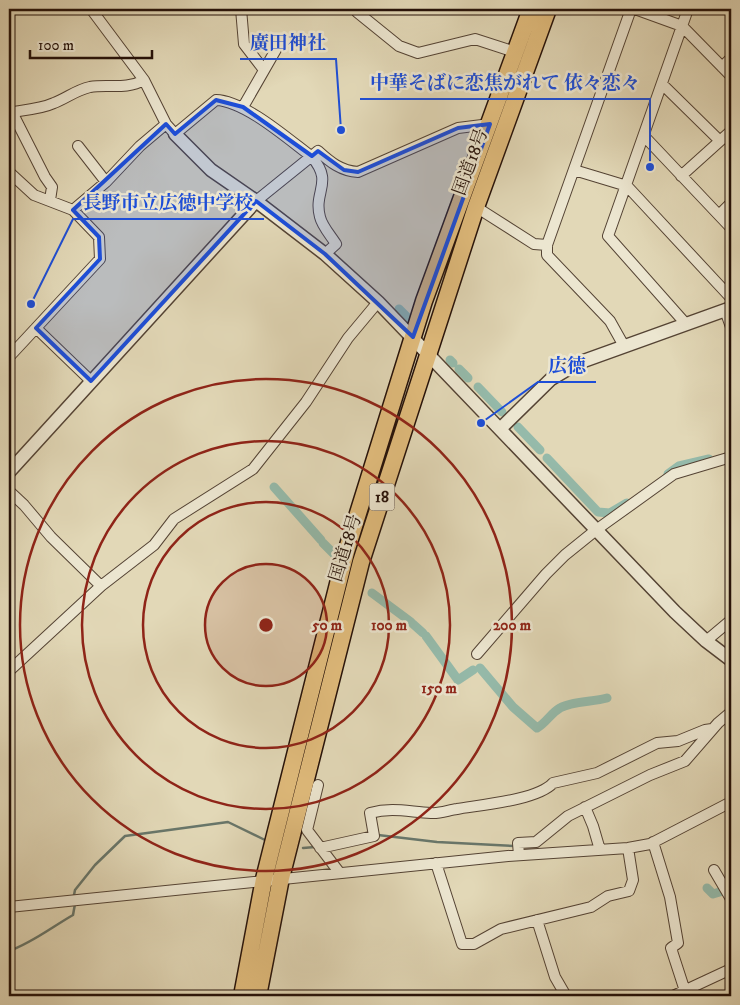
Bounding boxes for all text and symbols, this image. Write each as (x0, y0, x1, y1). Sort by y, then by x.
callout: 廣田神社 (240, 25, 336, 59)
scale bar (30, 28, 152, 60)
text: 廣田神社 (250, 32, 326, 55)
text: 100 m (38, 36, 74, 55)
callout: 中華そばに恋焦がれて 依々恋々 (360, 65, 650, 99)
text: 中華そばに恋焦がれて 依々恋々 (370, 72, 640, 95)
street label: 国道18号 (449, 126, 493, 198)
callout: 長野市立広徳中学校 (73, 185, 264, 219)
text: 長野市立広徳中学校 (82, 192, 254, 215)
callout: 広徳 (538, 348, 596, 382)
text: 広徳 (548, 355, 586, 378)
road number: 18 (370, 484, 394, 511)
street label: 国道18号 (325, 511, 367, 585)
centre of rings (257, 616, 275, 634)
text: 50 m (311, 616, 343, 635)
text: 100 m (371, 616, 408, 635)
text: 200 m (493, 616, 532, 635)
text: 150 m (421, 679, 457, 698)

